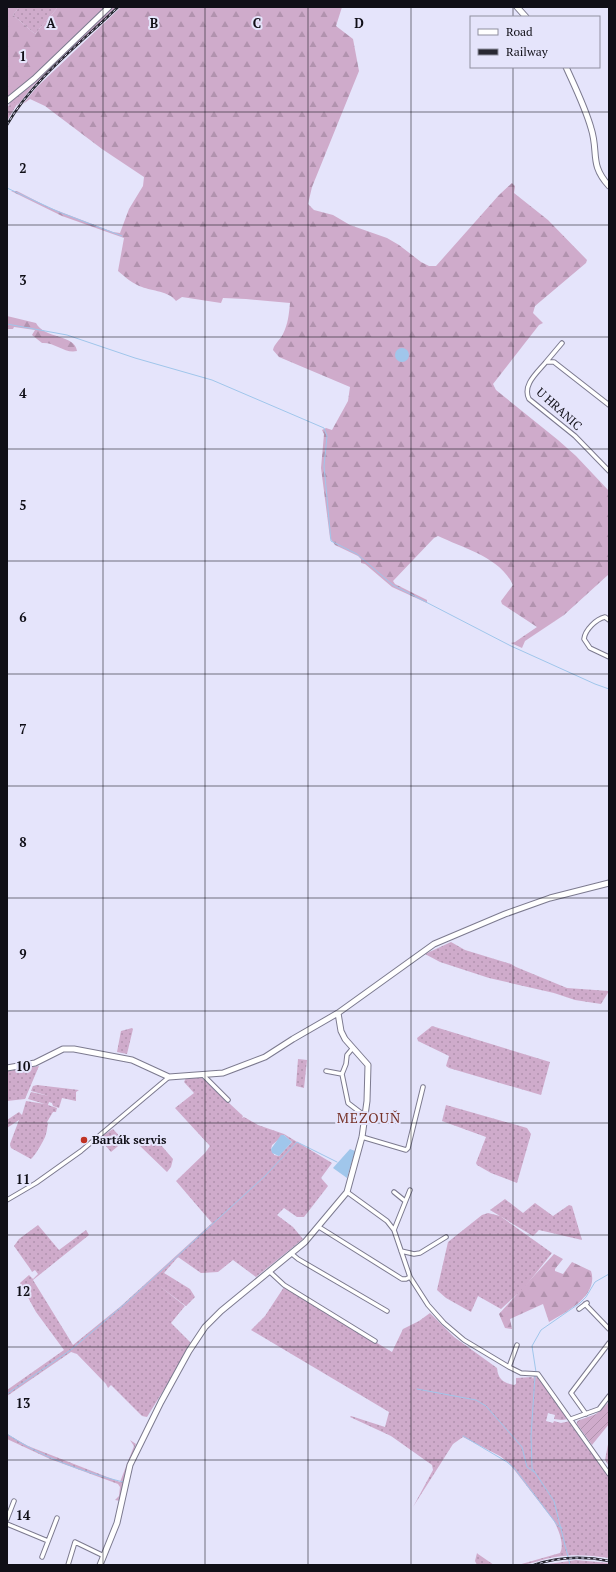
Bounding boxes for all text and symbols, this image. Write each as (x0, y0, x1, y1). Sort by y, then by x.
text: A (46, 14, 56, 32)
text: B (150, 14, 158, 32)
text: C (253, 14, 261, 32)
text: D (354, 14, 364, 32)
legend (470, 16, 600, 68)
text: Road (506, 24, 533, 39)
text: Railway (506, 44, 549, 59)
text: 1 (19, 47, 27, 65)
text: 2 (19, 159, 27, 177)
text: 3 (19, 271, 27, 289)
text: 4 (19, 384, 27, 402)
street label: U HRANIC (533, 384, 585, 433)
text: 5 (19, 496, 27, 514)
text: 6 (19, 608, 27, 626)
text: 7 (19, 720, 27, 738)
text: 8 (19, 833, 27, 851)
text: 9 (19, 945, 27, 963)
text: 10 (16, 1057, 31, 1075)
district label: MEZOUŇ (337, 1108, 401, 1127)
place label: Barták servis (92, 1132, 167, 1147)
marker: Barták servis (79, 1135, 89, 1145)
text: 11 (16, 1170, 30, 1188)
text: 12 (16, 1282, 30, 1300)
text: 13 (16, 1394, 30, 1412)
text: 14 (16, 1506, 31, 1524)

